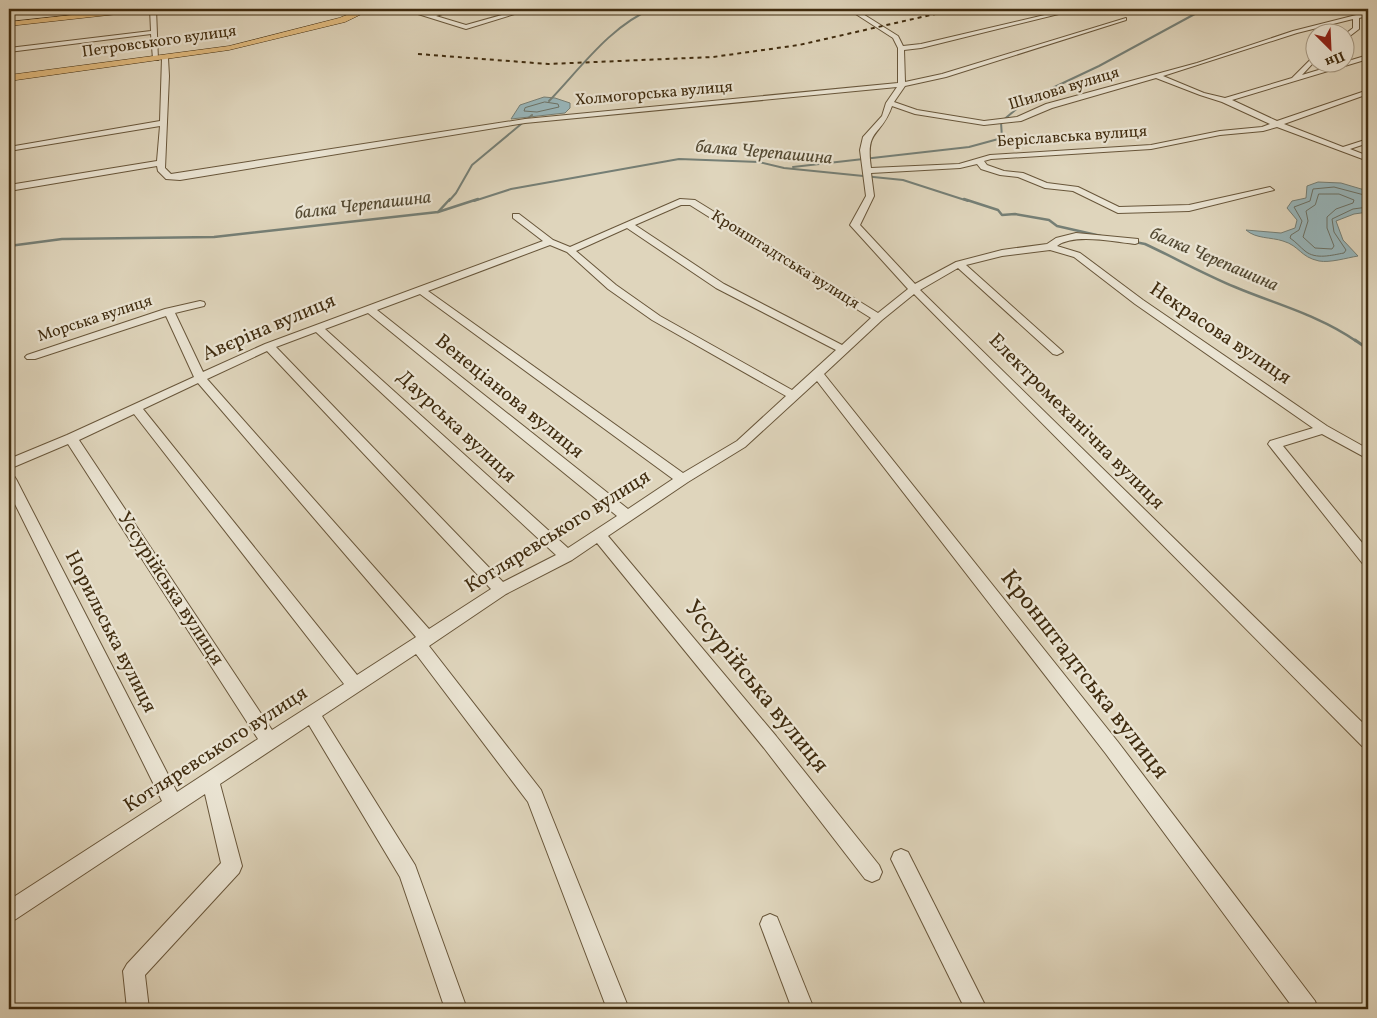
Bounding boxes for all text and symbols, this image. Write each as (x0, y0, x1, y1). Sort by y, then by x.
street label: Петровського вулиця (80, 20, 238, 64)
north arrow (1304, 22, 1354, 72)
text: Пн (1322, 46, 1348, 71)
street label: Шилова вулиця (1006, 62, 1122, 116)
street label: Холмогорська вулиця (574, 76, 734, 112)
street label: Беріславська вулиця (996, 121, 1148, 153)
water label: балка Черепашина (695, 135, 833, 171)
water label: балка Черепашина (293, 185, 433, 227)
street label: Кронштадтська вулиця (706, 205, 864, 315)
water label: балка Черепашина (1146, 222, 1282, 298)
street label: Некрасова вулиця (1143, 276, 1297, 392)
street label: Авєріна вулиця (198, 287, 340, 369)
street label: Морська вулиця (35, 290, 155, 348)
street label: Венеціанова вулиця (429, 328, 589, 466)
street label: Електромеханічна вулиця (982, 328, 1170, 516)
street label: Даурська вулиця (390, 364, 522, 490)
street label: Котляревського вулиця (460, 463, 656, 601)
street label: Уссурійська вулиця (110, 507, 230, 671)
street label: Норильська вулиця (57, 546, 163, 718)
street label: Кронштадтська вулиця (991, 563, 1177, 787)
street label: Уссурійська вулиця (676, 593, 836, 781)
street label: Котляревського вулиця (119, 680, 313, 820)

